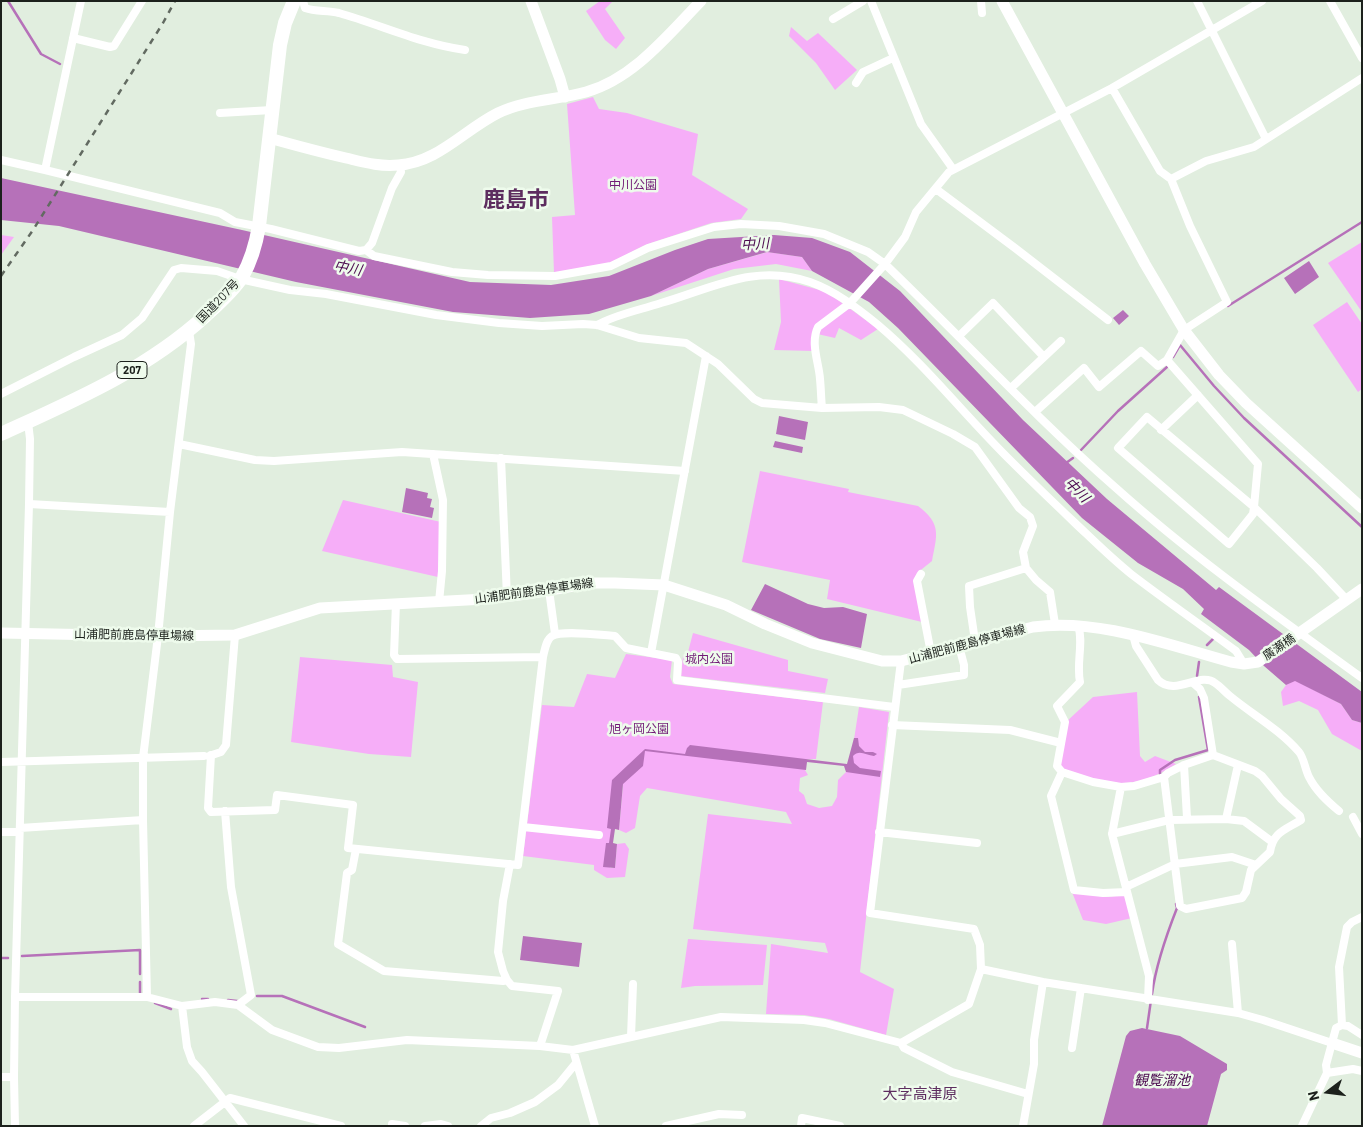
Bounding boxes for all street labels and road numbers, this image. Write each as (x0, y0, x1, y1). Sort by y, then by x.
street label: 国道207号 (194, 276, 242, 326)
road number: 207 (117, 362, 147, 378)
street label: 山浦肥前鹿島停車場線 (474, 576, 594, 606)
street label: 山浦肥前鹿島停車場線 (907, 622, 1027, 666)
street label: 山浦肥前鹿島停車場線 (74, 627, 194, 643)
street label: 廣瀬橋 (1260, 631, 1298, 663)

